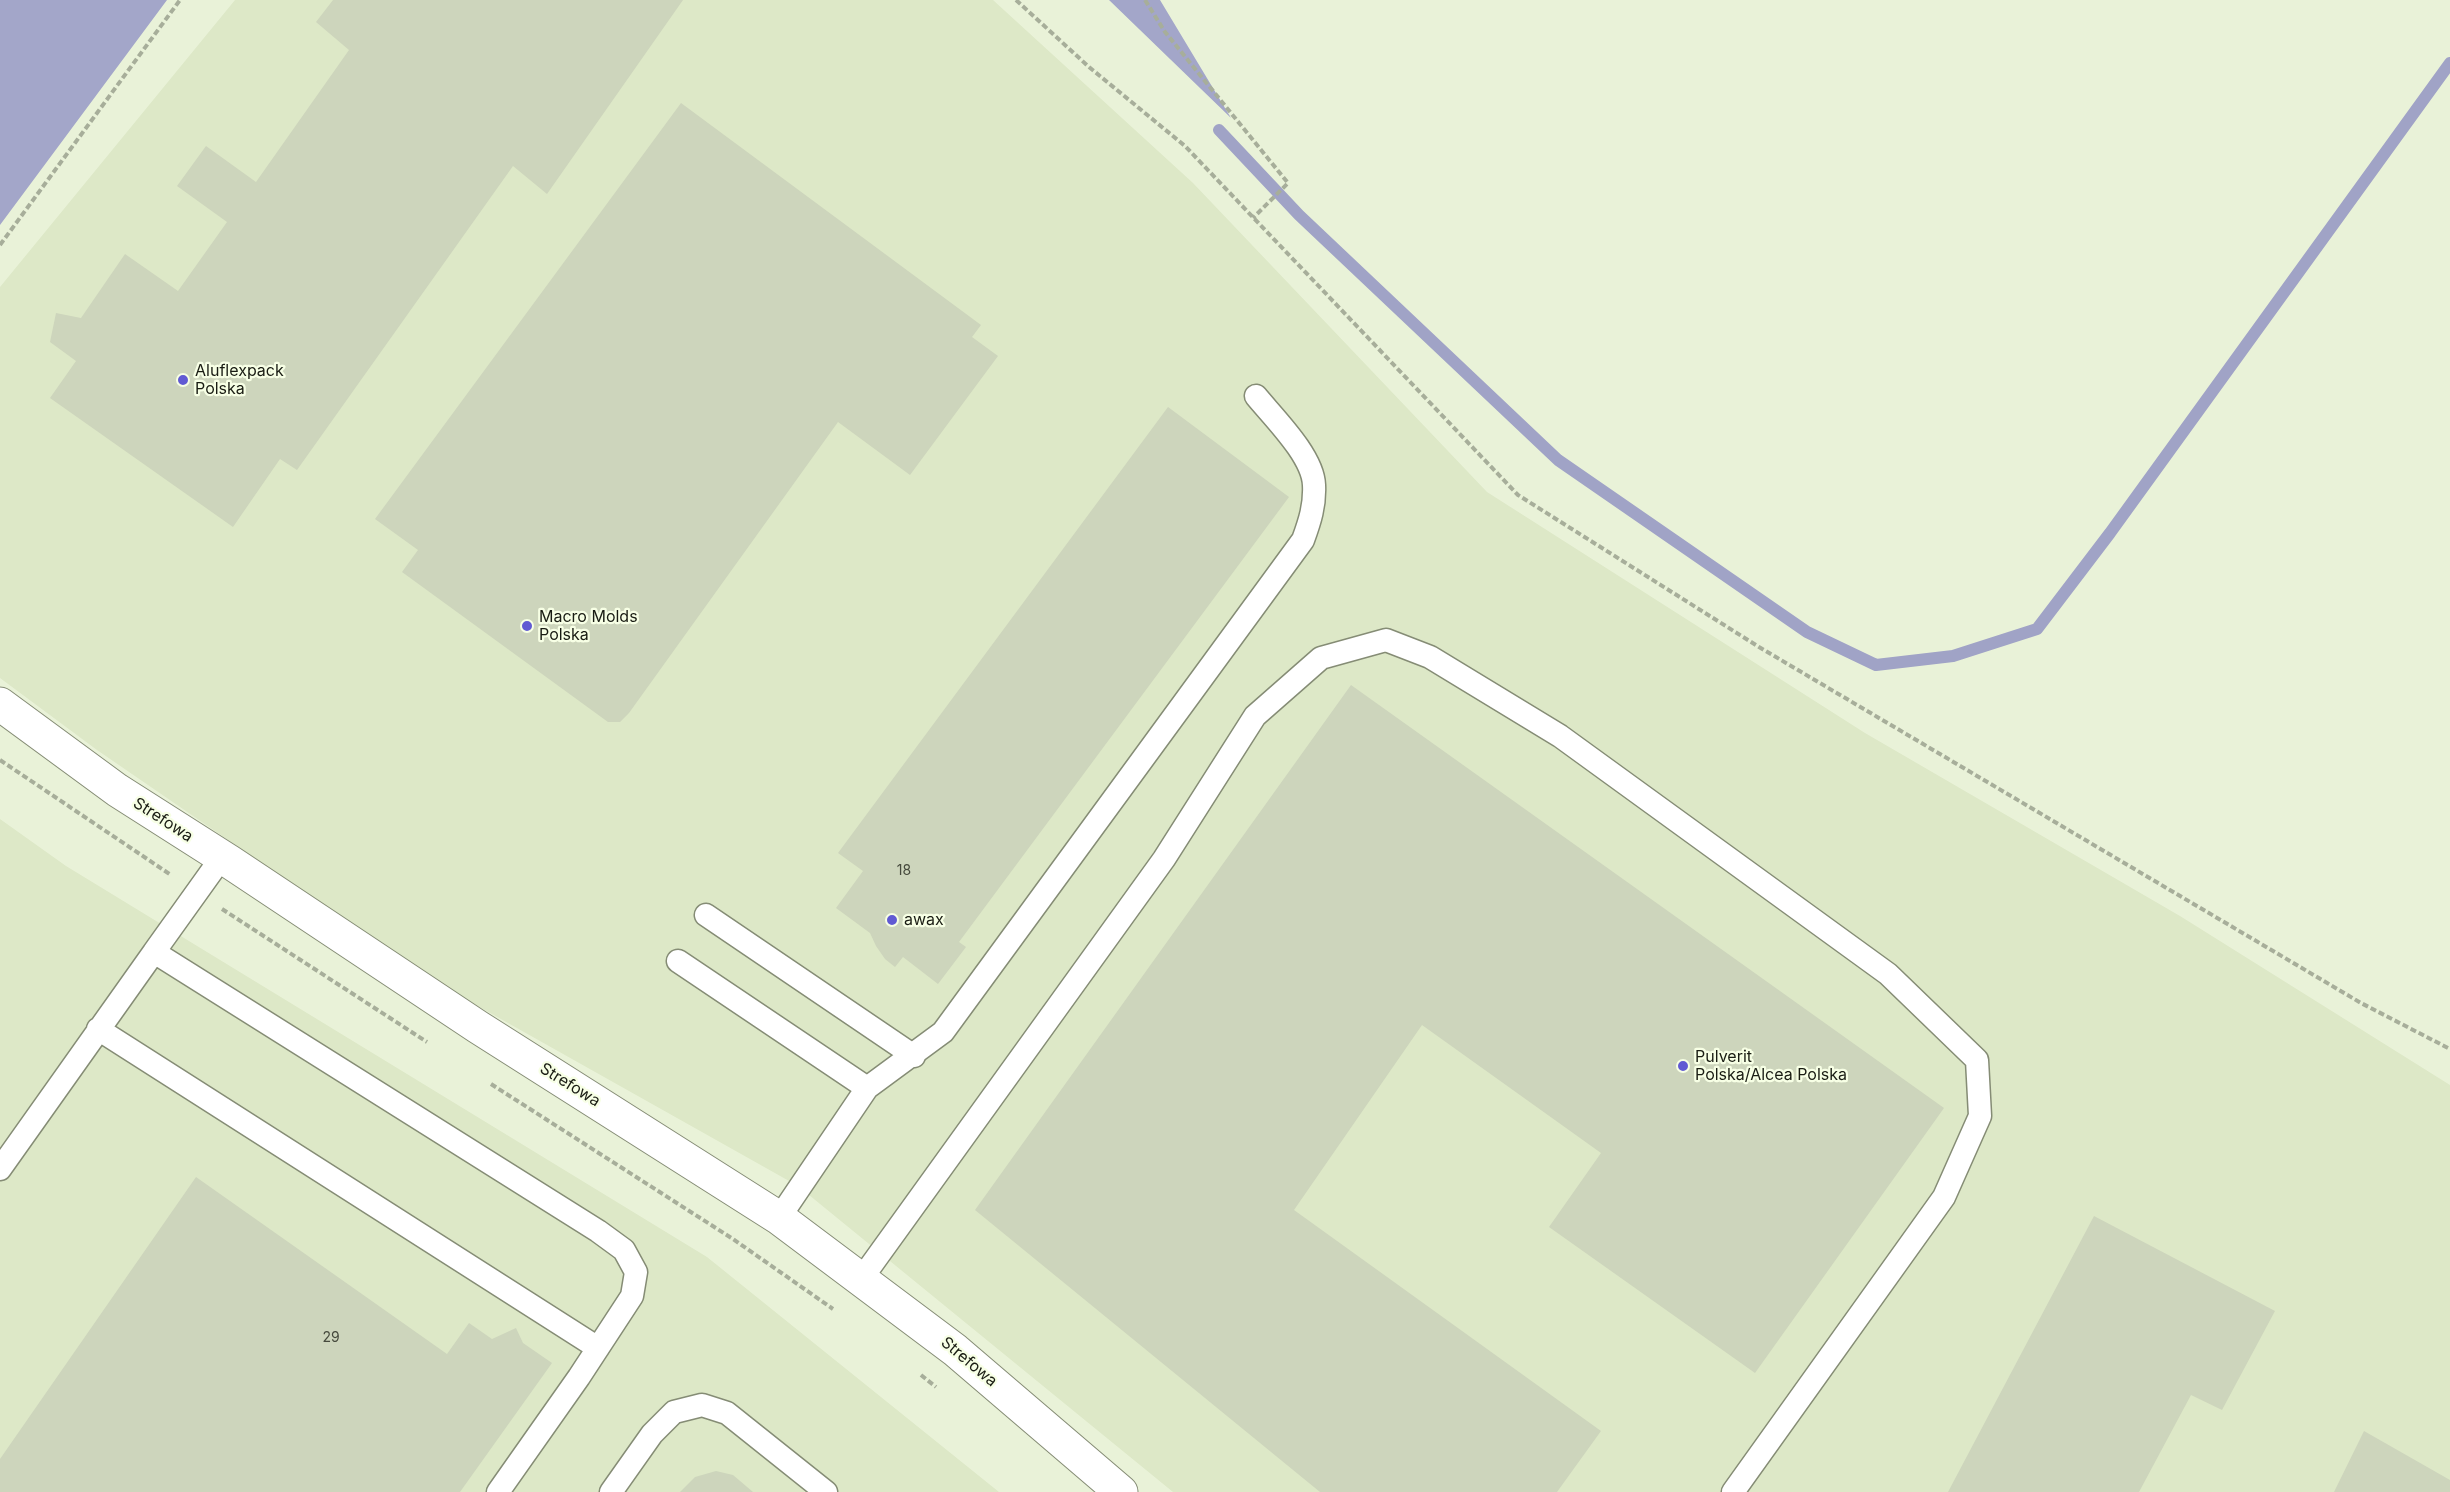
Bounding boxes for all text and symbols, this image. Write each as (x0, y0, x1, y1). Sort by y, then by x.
place label: Aluflexpack Polska (195, 361, 284, 399)
marker: Aluflexpack Polska (176, 373, 190, 387)
place label: Macro Molds Polska (539, 607, 638, 645)
marker: Macro Molds Polska (520, 619, 534, 633)
street label: Strefowa (129, 794, 197, 846)
house number: 18 (897, 863, 911, 879)
place label: awax (904, 910, 944, 930)
marker: awax (885, 913, 899, 927)
place label: Pulverit Polska/Alcea Polska (1695, 1047, 1847, 1085)
street label: Strefowa (536, 1059, 604, 1111)
marker: Pulverit Polska/Alcea Polska (1676, 1059, 1690, 1073)
house number: 29 (322, 1330, 340, 1346)
street label: Strefowa (937, 1333, 1001, 1391)

